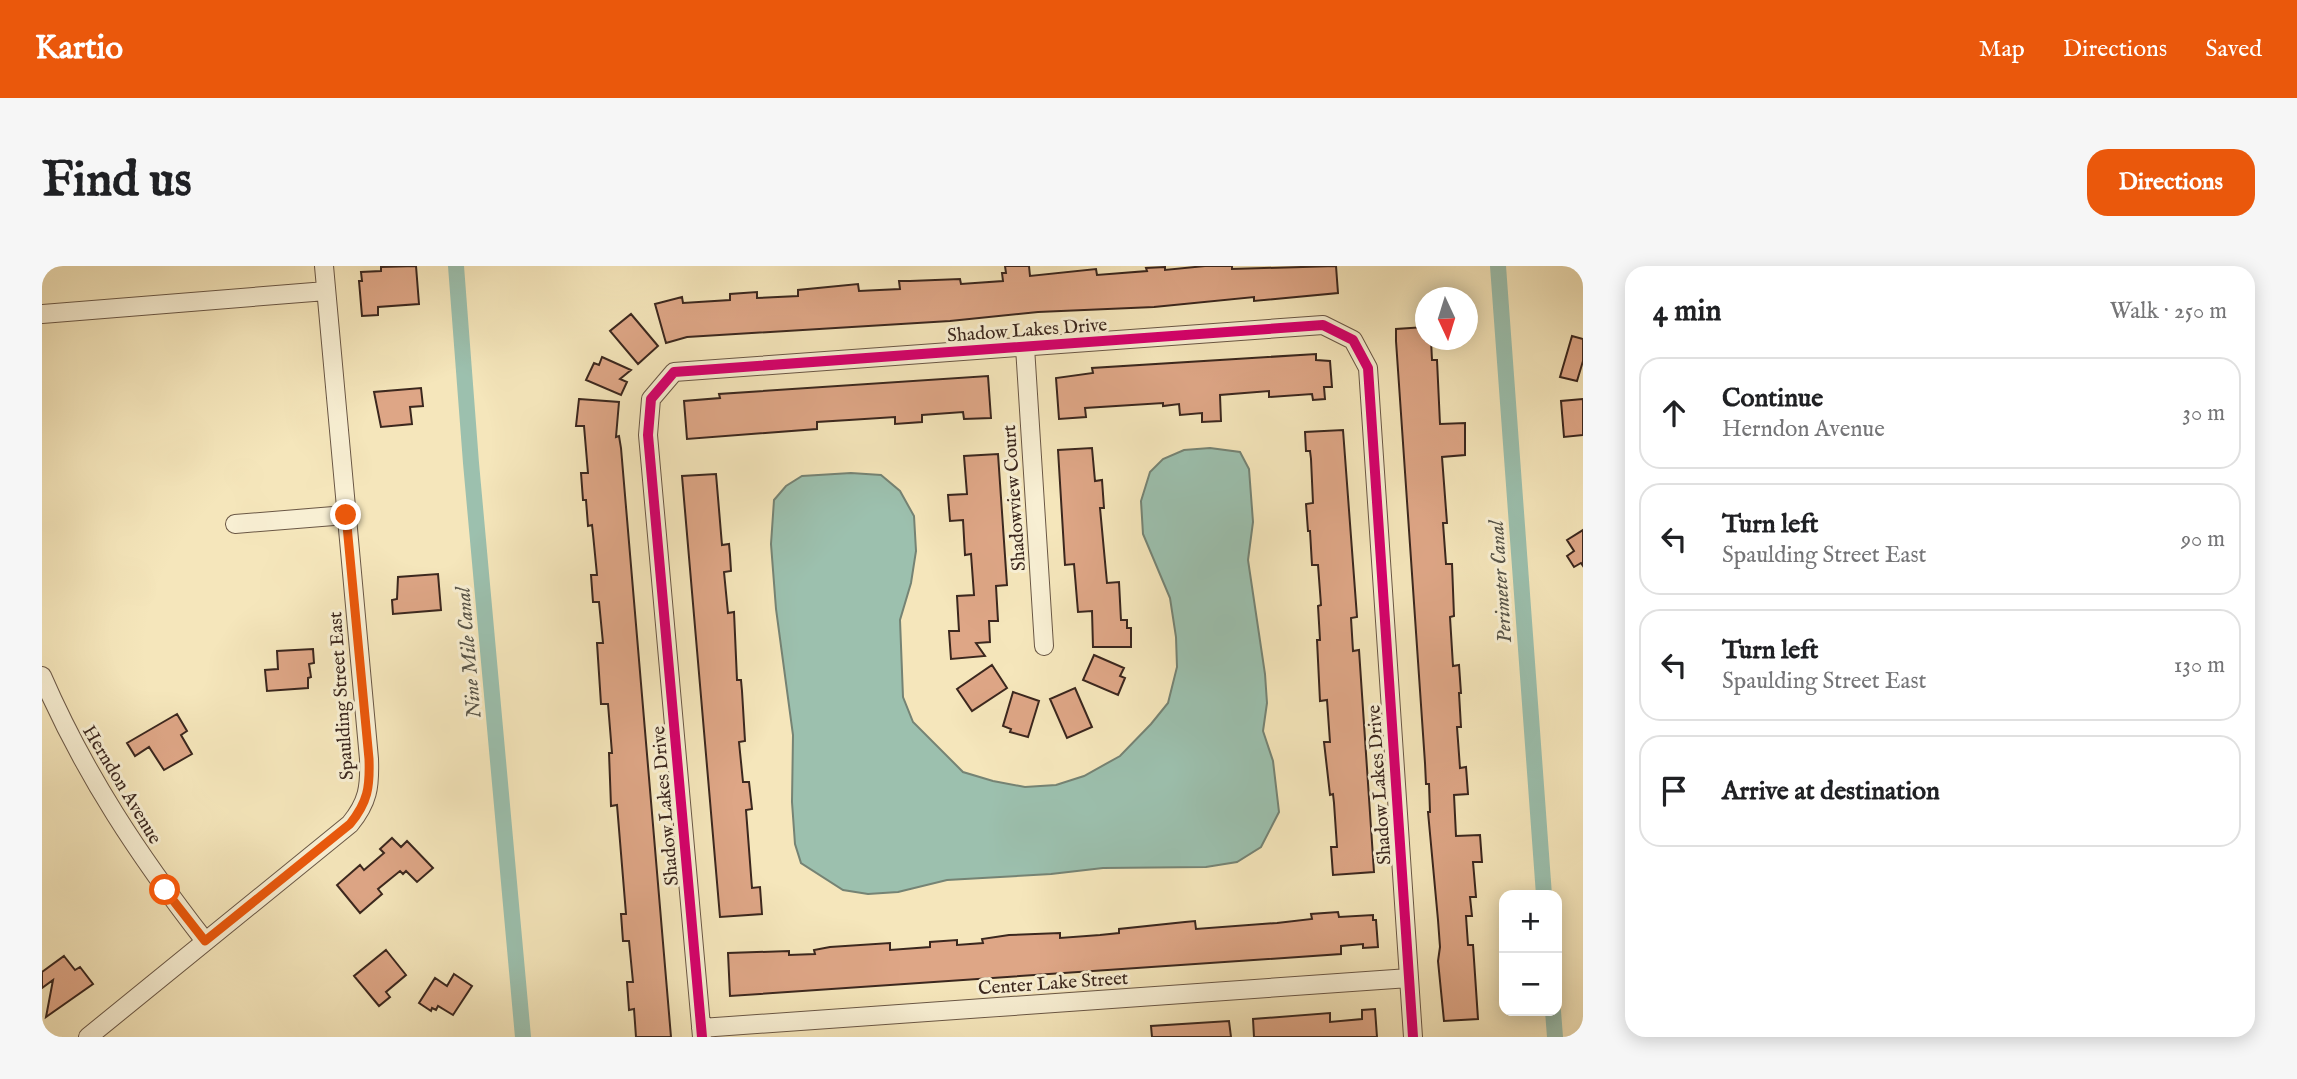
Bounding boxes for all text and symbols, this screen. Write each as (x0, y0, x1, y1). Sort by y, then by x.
text: Kartio (35, 28, 123, 70)
text: Map (1979, 34, 2025, 65)
text: Directions (2063, 34, 2167, 65)
text: Saved (2205, 34, 2262, 65)
button: Directions (2087, 149, 2255, 216)
text: Find us (42, 151, 192, 213)
north arrow (1415, 287, 1478, 350)
text: 4 min (1653, 293, 1721, 331)
text: Walk · 250 m (2110, 297, 2227, 326)
street label: Shadow Lakes Drive (946, 313, 1108, 349)
text: Continue (1722, 382, 1823, 415)
icon: ahead (1655, 394, 1693, 432)
text: 30 m (2182, 399, 2225, 428)
text: Herndon Avenue (1722, 415, 1885, 444)
street label: Shadowview Court (998, 423, 1032, 572)
route end (330, 499, 361, 530)
text: Turn left (1722, 508, 1819, 541)
water label: Perimeter Canal (1484, 518, 1519, 644)
icon: left (1655, 520, 1693, 558)
text: 90 m (2181, 525, 2225, 554)
text: Spaulding Street East (1722, 541, 1927, 570)
water label: Nine Mile Canal (450, 584, 489, 720)
street label: Spaulding Street East (324, 610, 360, 781)
text: Turn left (1722, 634, 1819, 667)
icon: left (1655, 646, 1693, 684)
text: 130 m (2174, 651, 2225, 680)
text: Spaulding Street East (1722, 667, 1927, 696)
street label: Shadow Lakes Drive (1362, 704, 1398, 866)
street label: Herndon Avenue (76, 721, 166, 849)
street label: Shadow Lakes Drive (647, 725, 685, 887)
icon: arrive (1655, 772, 1693, 810)
text: Arrive at destination (1722, 775, 1940, 808)
route start (149, 874, 180, 905)
map controls (1499, 890, 1562, 1016)
button: + (1499, 890, 1562, 953)
button: − (1499, 953, 1562, 1016)
street label: Center Lake Street (977, 967, 1130, 1001)

